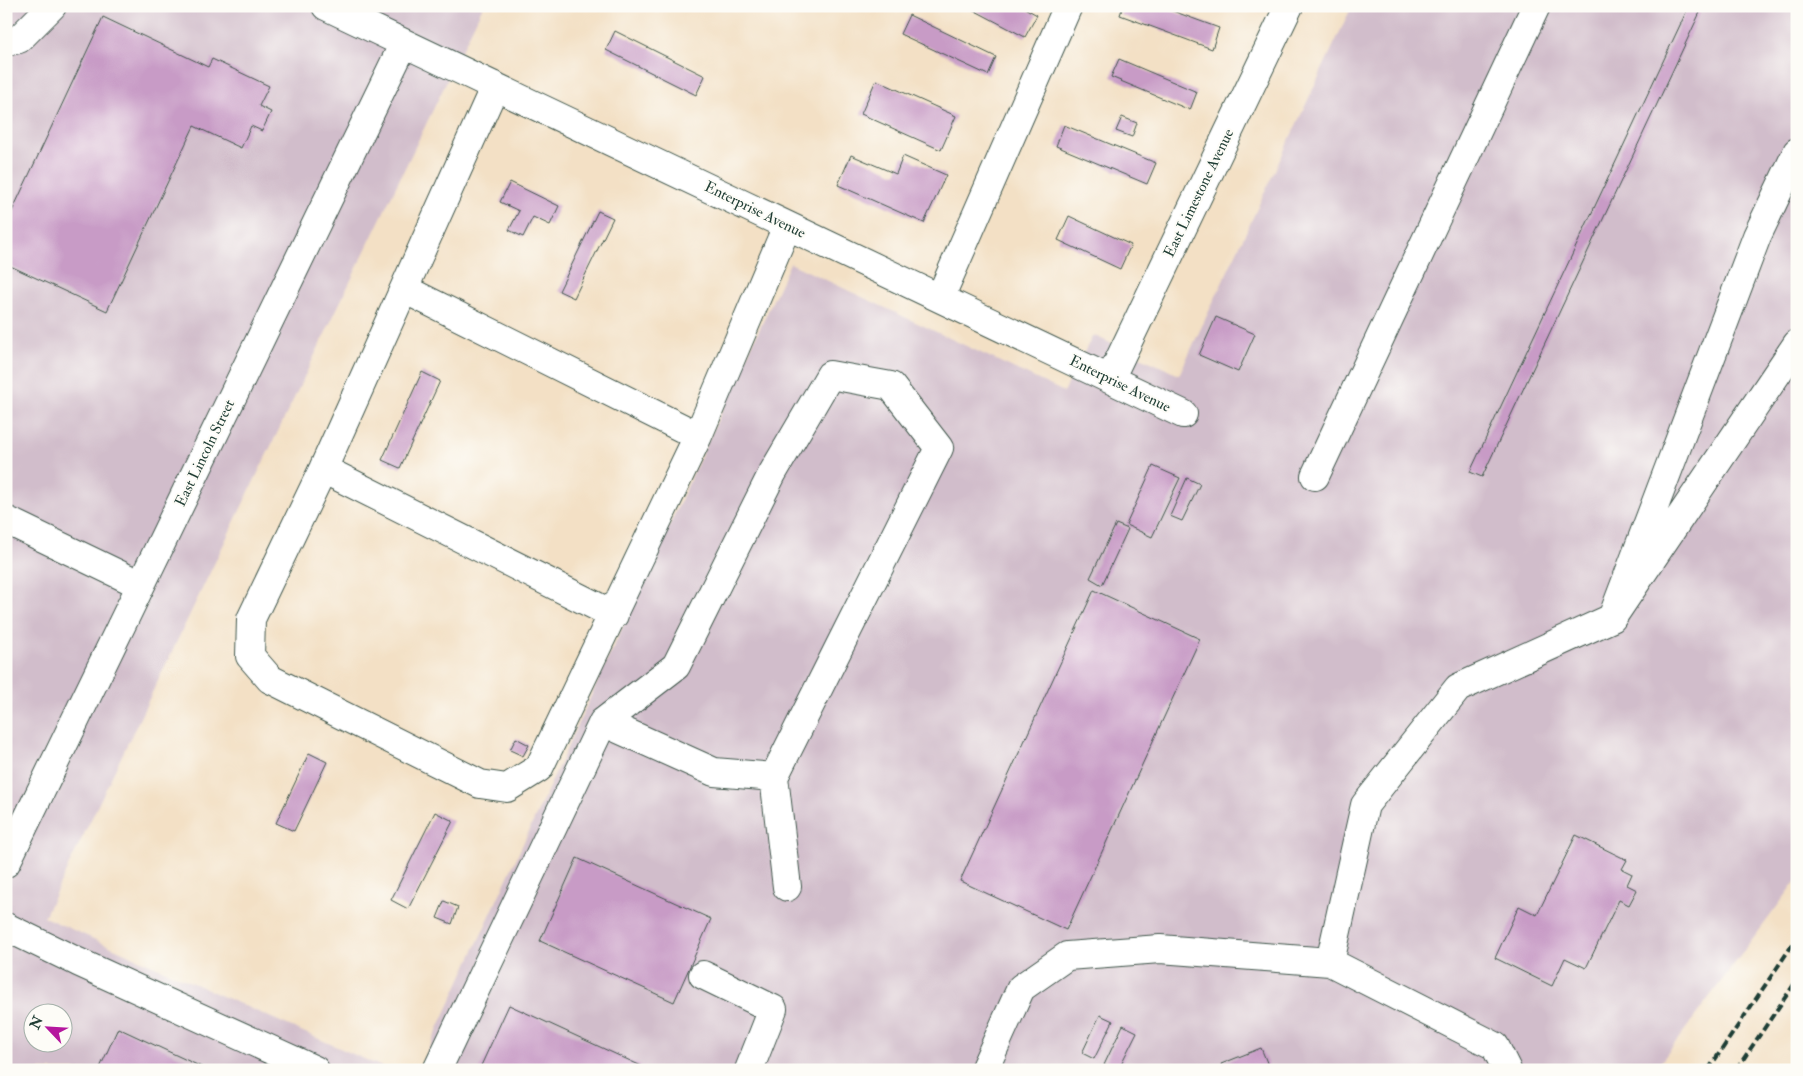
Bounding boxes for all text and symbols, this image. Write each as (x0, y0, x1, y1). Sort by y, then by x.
street label: East Limestone Avenue (1160, 126, 1238, 260)
street label: Enterprise Avenue (701, 177, 809, 244)
street label: Enterprise Avenue (1066, 351, 1174, 418)
street label: East Lincoln Street (171, 396, 239, 510)
north arrow (22, 1004, 72, 1054)
text: N (26, 1013, 47, 1033)

